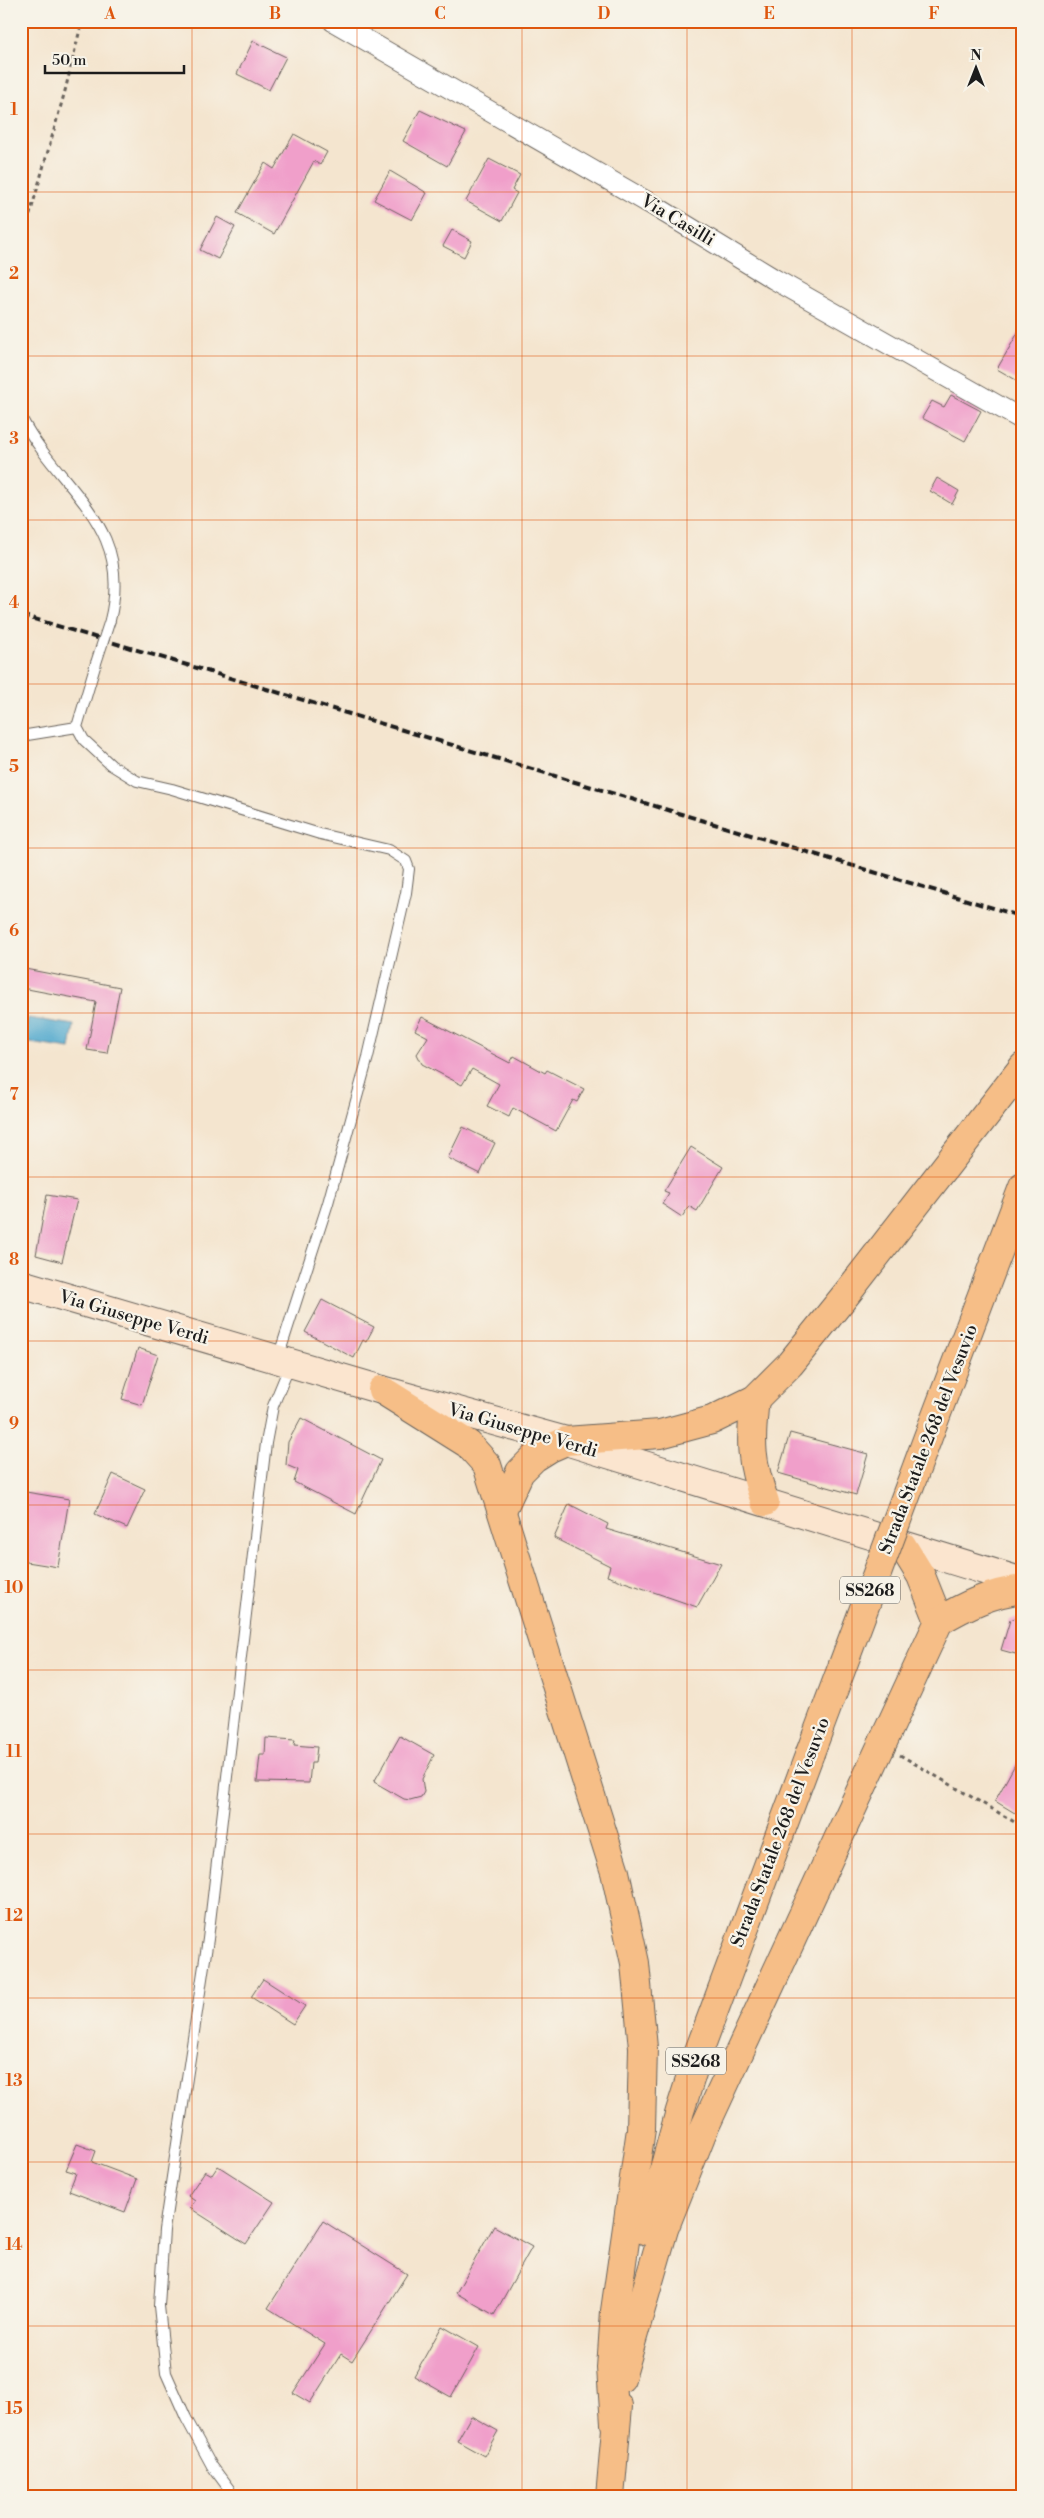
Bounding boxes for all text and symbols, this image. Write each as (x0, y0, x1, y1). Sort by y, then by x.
text: A (103, 4, 116, 24)
text: B (269, 4, 281, 24)
text: C (434, 4, 446, 24)
text: D (598, 4, 611, 24)
text: E (763, 4, 775, 24)
text: F (928, 4, 940, 24)
scale bar (45, 42, 184, 74)
north arrow (952, 42, 1002, 92)
text: N (970, 47, 982, 65)
text: 50 m (52, 51, 86, 70)
text: 1 (10, 100, 18, 120)
street label: Via Casilli (636, 189, 719, 252)
text: 2 (9, 264, 19, 284)
text: 3 (9, 429, 19, 449)
text: 4 (9, 593, 20, 613)
text: 5 (9, 757, 19, 777)
text: 6 (9, 921, 19, 941)
text: 7 (9, 1085, 19, 1105)
text: 8 (9, 1250, 19, 1270)
street label: Via Giuseppe Verdi (55, 1285, 212, 1350)
street label: Strada Statale 268 del Vesuvio (874, 1321, 983, 1557)
street label: Via Giuseppe Verdi (444, 1398, 601, 1463)
text: 9 (9, 1414, 19, 1434)
road number: SS268 (840, 1576, 900, 1604)
text: 10 (5, 1578, 23, 1598)
street label: Strada Statale 268 del Vesuvio (726, 1714, 835, 1950)
text: 11 (6, 1742, 22, 1762)
text: 12 (5, 1906, 23, 1926)
road number: SS268 (666, 2048, 726, 2074)
text: 13 (5, 2071, 23, 2091)
text: 14 (5, 2235, 23, 2255)
text: 15 (5, 2399, 23, 2419)

